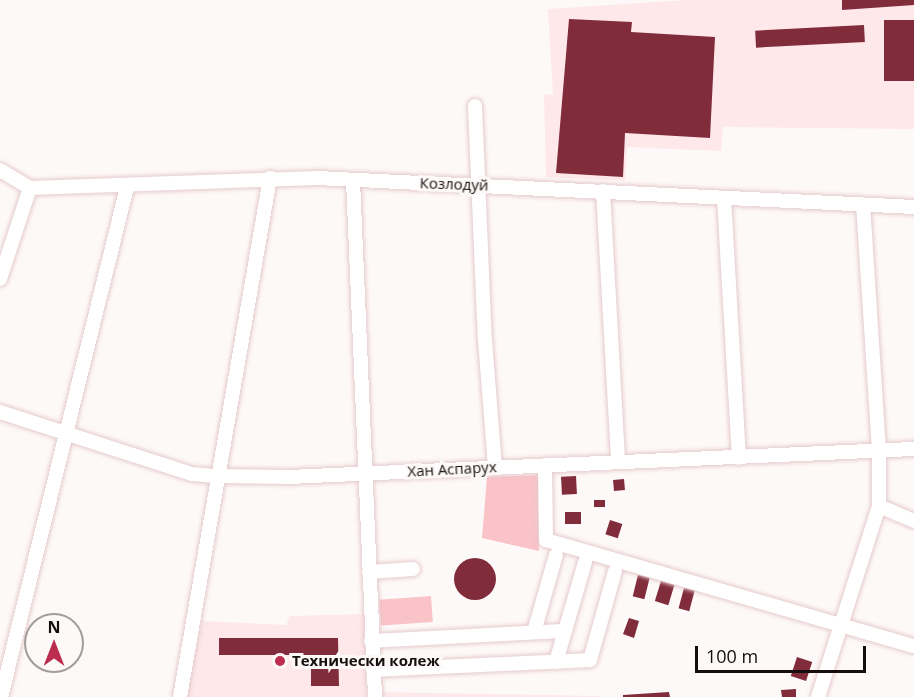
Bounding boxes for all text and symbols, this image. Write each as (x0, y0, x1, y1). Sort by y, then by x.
street label: Козлодуй (419, 174, 489, 194)
street label: Хан Аспарух (407, 458, 497, 480)
north arrow (24, 613, 84, 673)
text: N (47, 616, 61, 638)
scale bar (698, 634, 869, 672)
text: 100 m (706, 644, 758, 668)
place label: Технически колеж (292, 652, 440, 670)
marker: Технически колеж (273, 654, 287, 668)

